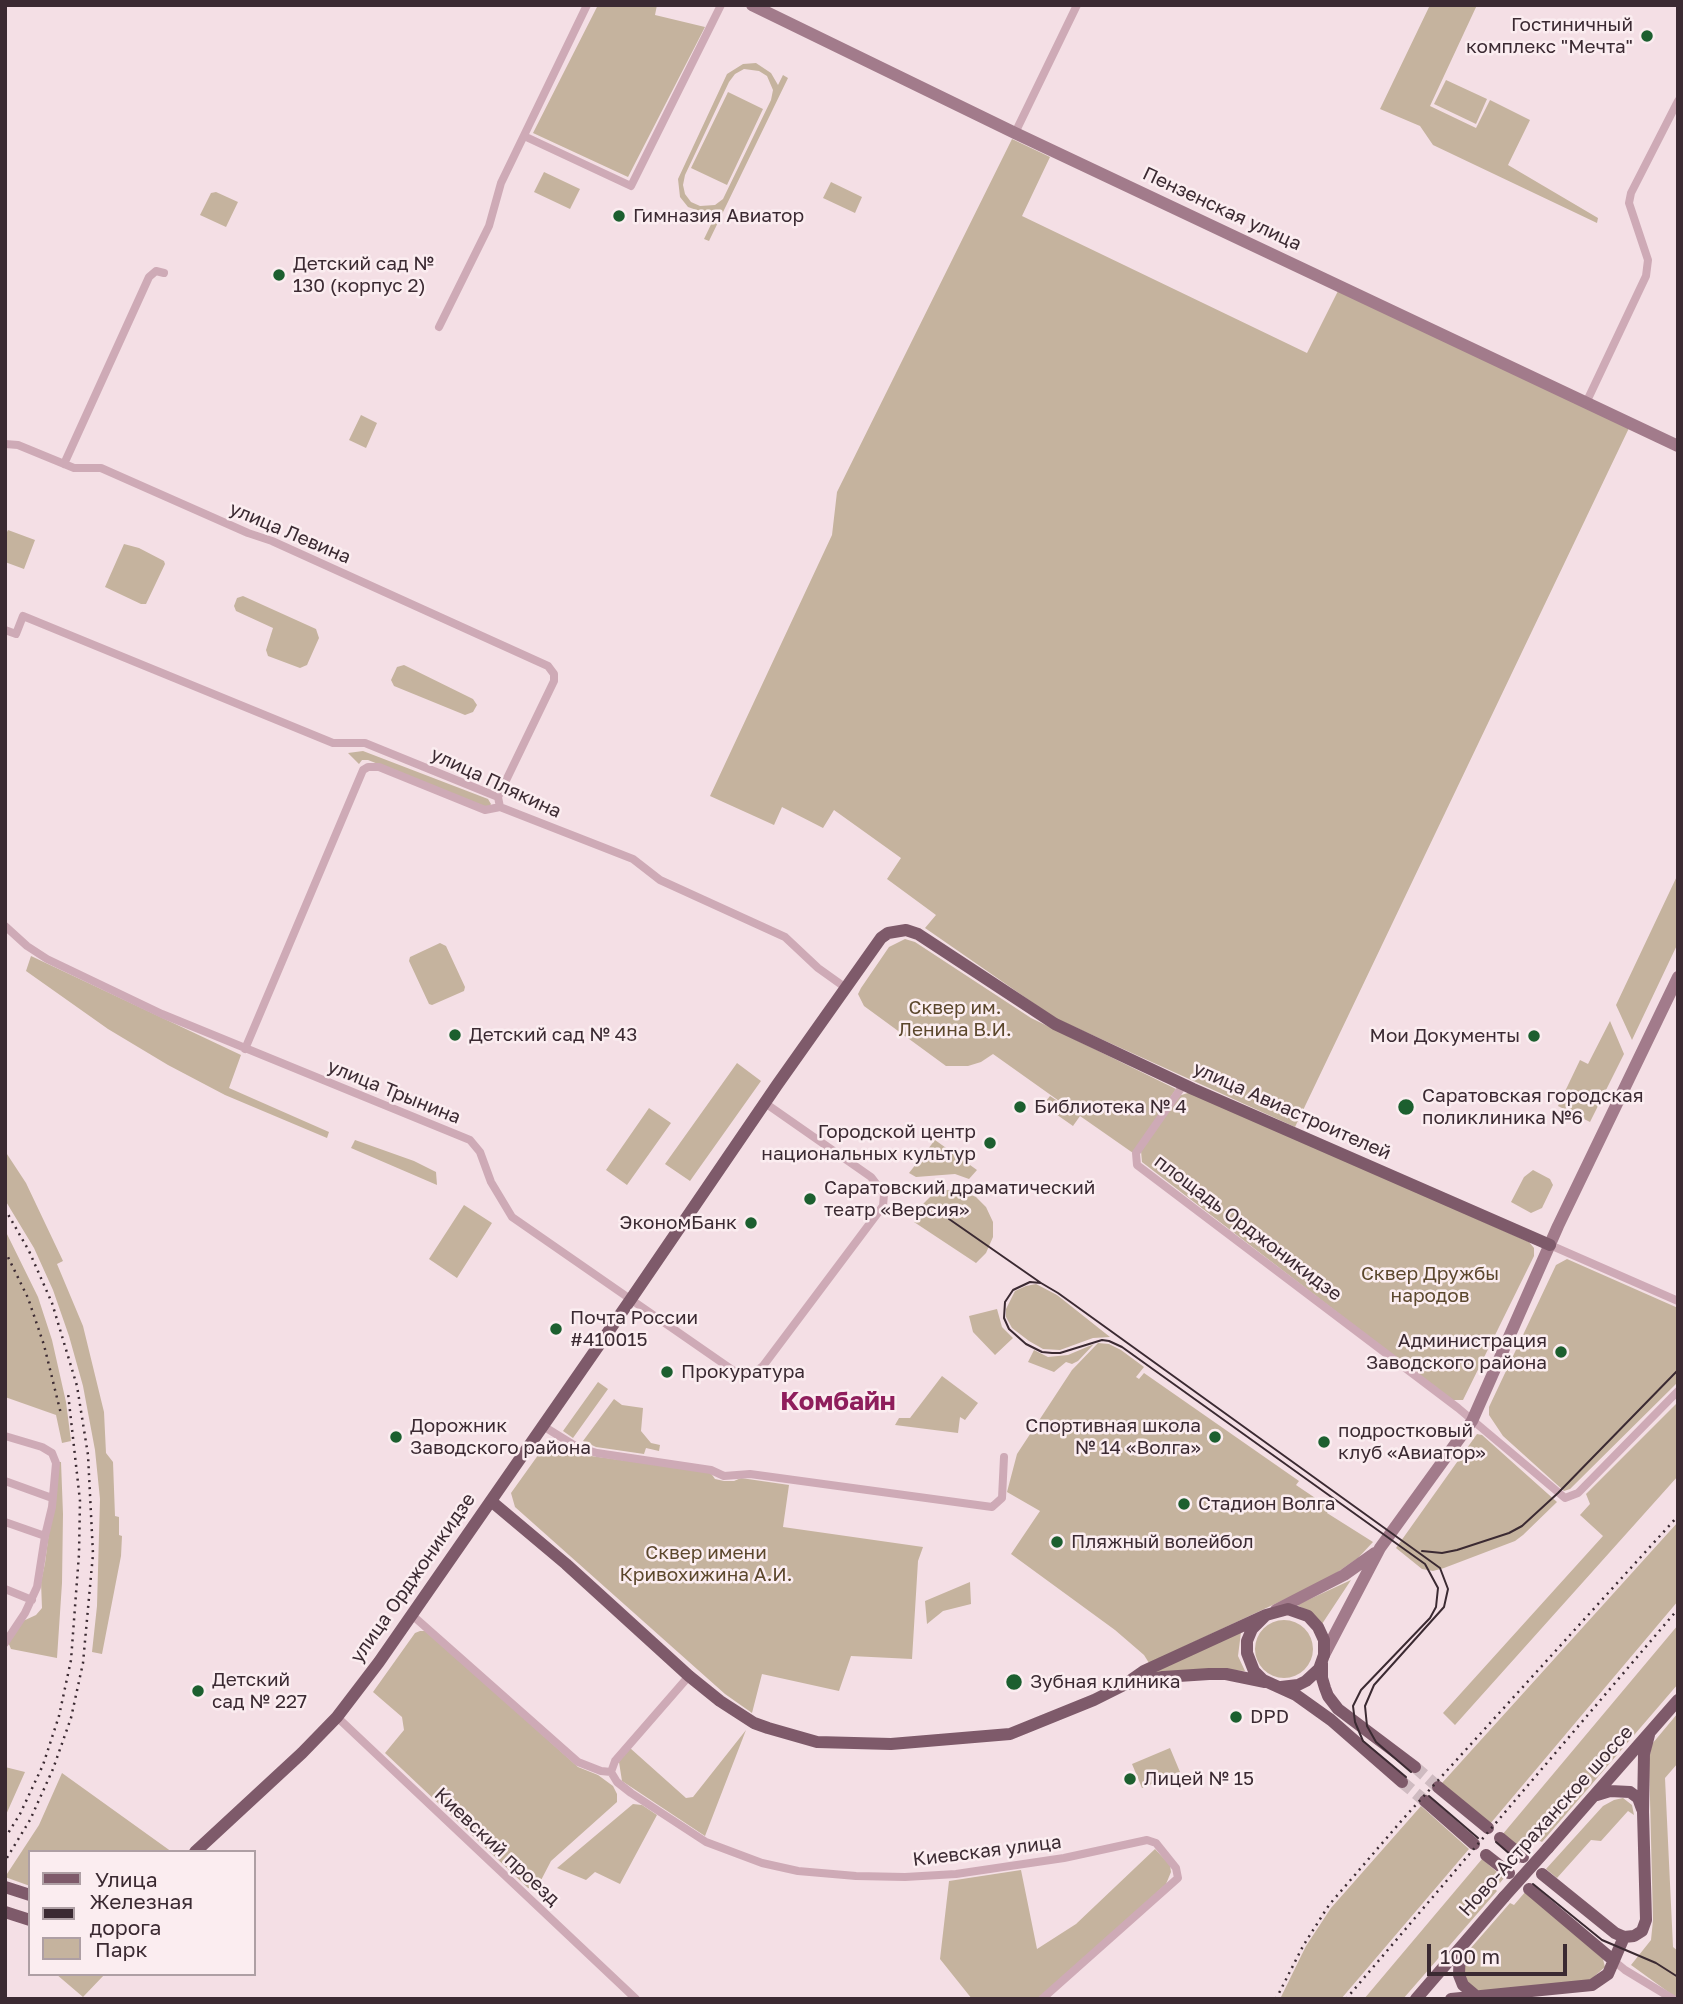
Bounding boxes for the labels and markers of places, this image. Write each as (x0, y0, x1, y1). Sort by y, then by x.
place label: Гостиничный комплекс "Мечта" (1466, 14, 1633, 58)
marker: Гостиничный комплекс "Мечта" (1639, 28, 1655, 44)
place label: Гимназия Авиатор (633, 205, 804, 227)
marker: Гимназия Авиатор (611, 208, 627, 224)
place label: Детский сад № 130 (корпус 2) (293, 253, 434, 297)
marker: Детский сад № 130 (корпус 2) (271, 267, 287, 283)
place label: Детский сад № 43 (469, 1024, 637, 1046)
place label: Мои Документы (1370, 1025, 1520, 1047)
marker: Детский сад № 43 (447, 1027, 463, 1043)
marker: Мои Документы (1526, 1028, 1542, 1044)
place label: Саратовская городская поликлиника №6 (1422, 1085, 1644, 1129)
place label: Библиотека № 4 (1034, 1096, 1187, 1118)
marker: Саратовская городская поликлиника №6 (1396, 1097, 1416, 1117)
marker: Библиотека № 4 (1012, 1099, 1028, 1115)
place label: Городской центр национальных культур (761, 1121, 976, 1165)
marker: Городской центр национальных культур (982, 1135, 998, 1151)
place label: Саратовский драматический театр «Версия» (824, 1177, 1095, 1221)
marker: Саратовский драматический театр «Версия» (802, 1191, 818, 1207)
place label: ЭкономБанк (620, 1212, 737, 1234)
marker: ЭкономБанк (743, 1215, 759, 1231)
place label: Почта России #410015 (570, 1307, 698, 1351)
marker: Почта России #410015 (548, 1321, 564, 1337)
place label: Администрация Заводского района (1366, 1330, 1547, 1374)
marker: Администрация Заводского района (1553, 1344, 1569, 1360)
place label: Прокуратура (681, 1361, 805, 1383)
marker: Прокуратура (659, 1364, 675, 1380)
place label: Дорожник Заводского района (410, 1415, 591, 1459)
place label: Спортивная школа № 14 «Волга» (1025, 1415, 1201, 1459)
place label: подростковый клуб «Авиатор» (1338, 1420, 1486, 1464)
marker: Дорожник Заводского района (388, 1429, 404, 1445)
marker: Спортивная школа № 14 «Волга» (1207, 1429, 1223, 1445)
marker: подростковый клуб «Авиатор» (1316, 1434, 1332, 1450)
place label: Стадион Волга (1198, 1493, 1336, 1515)
marker: Стадион Волга (1176, 1496, 1192, 1512)
place label: Пляжный волейбол (1071, 1531, 1253, 1553)
marker: Пляжный волейбол (1049, 1534, 1065, 1550)
place label: Детский сад № 227 (212, 1669, 307, 1713)
place label: Зубная клиника (1030, 1671, 1180, 1693)
marker: Зубная клиника (1004, 1672, 1024, 1692)
marker: Детский сад № 227 (190, 1683, 206, 1699)
place label: DPD (1250, 1706, 1289, 1728)
marker: DPD (1228, 1709, 1244, 1725)
place label: Лицей № 15 (1144, 1768, 1254, 1790)
marker: Лицей № 15 (1122, 1771, 1138, 1787)

